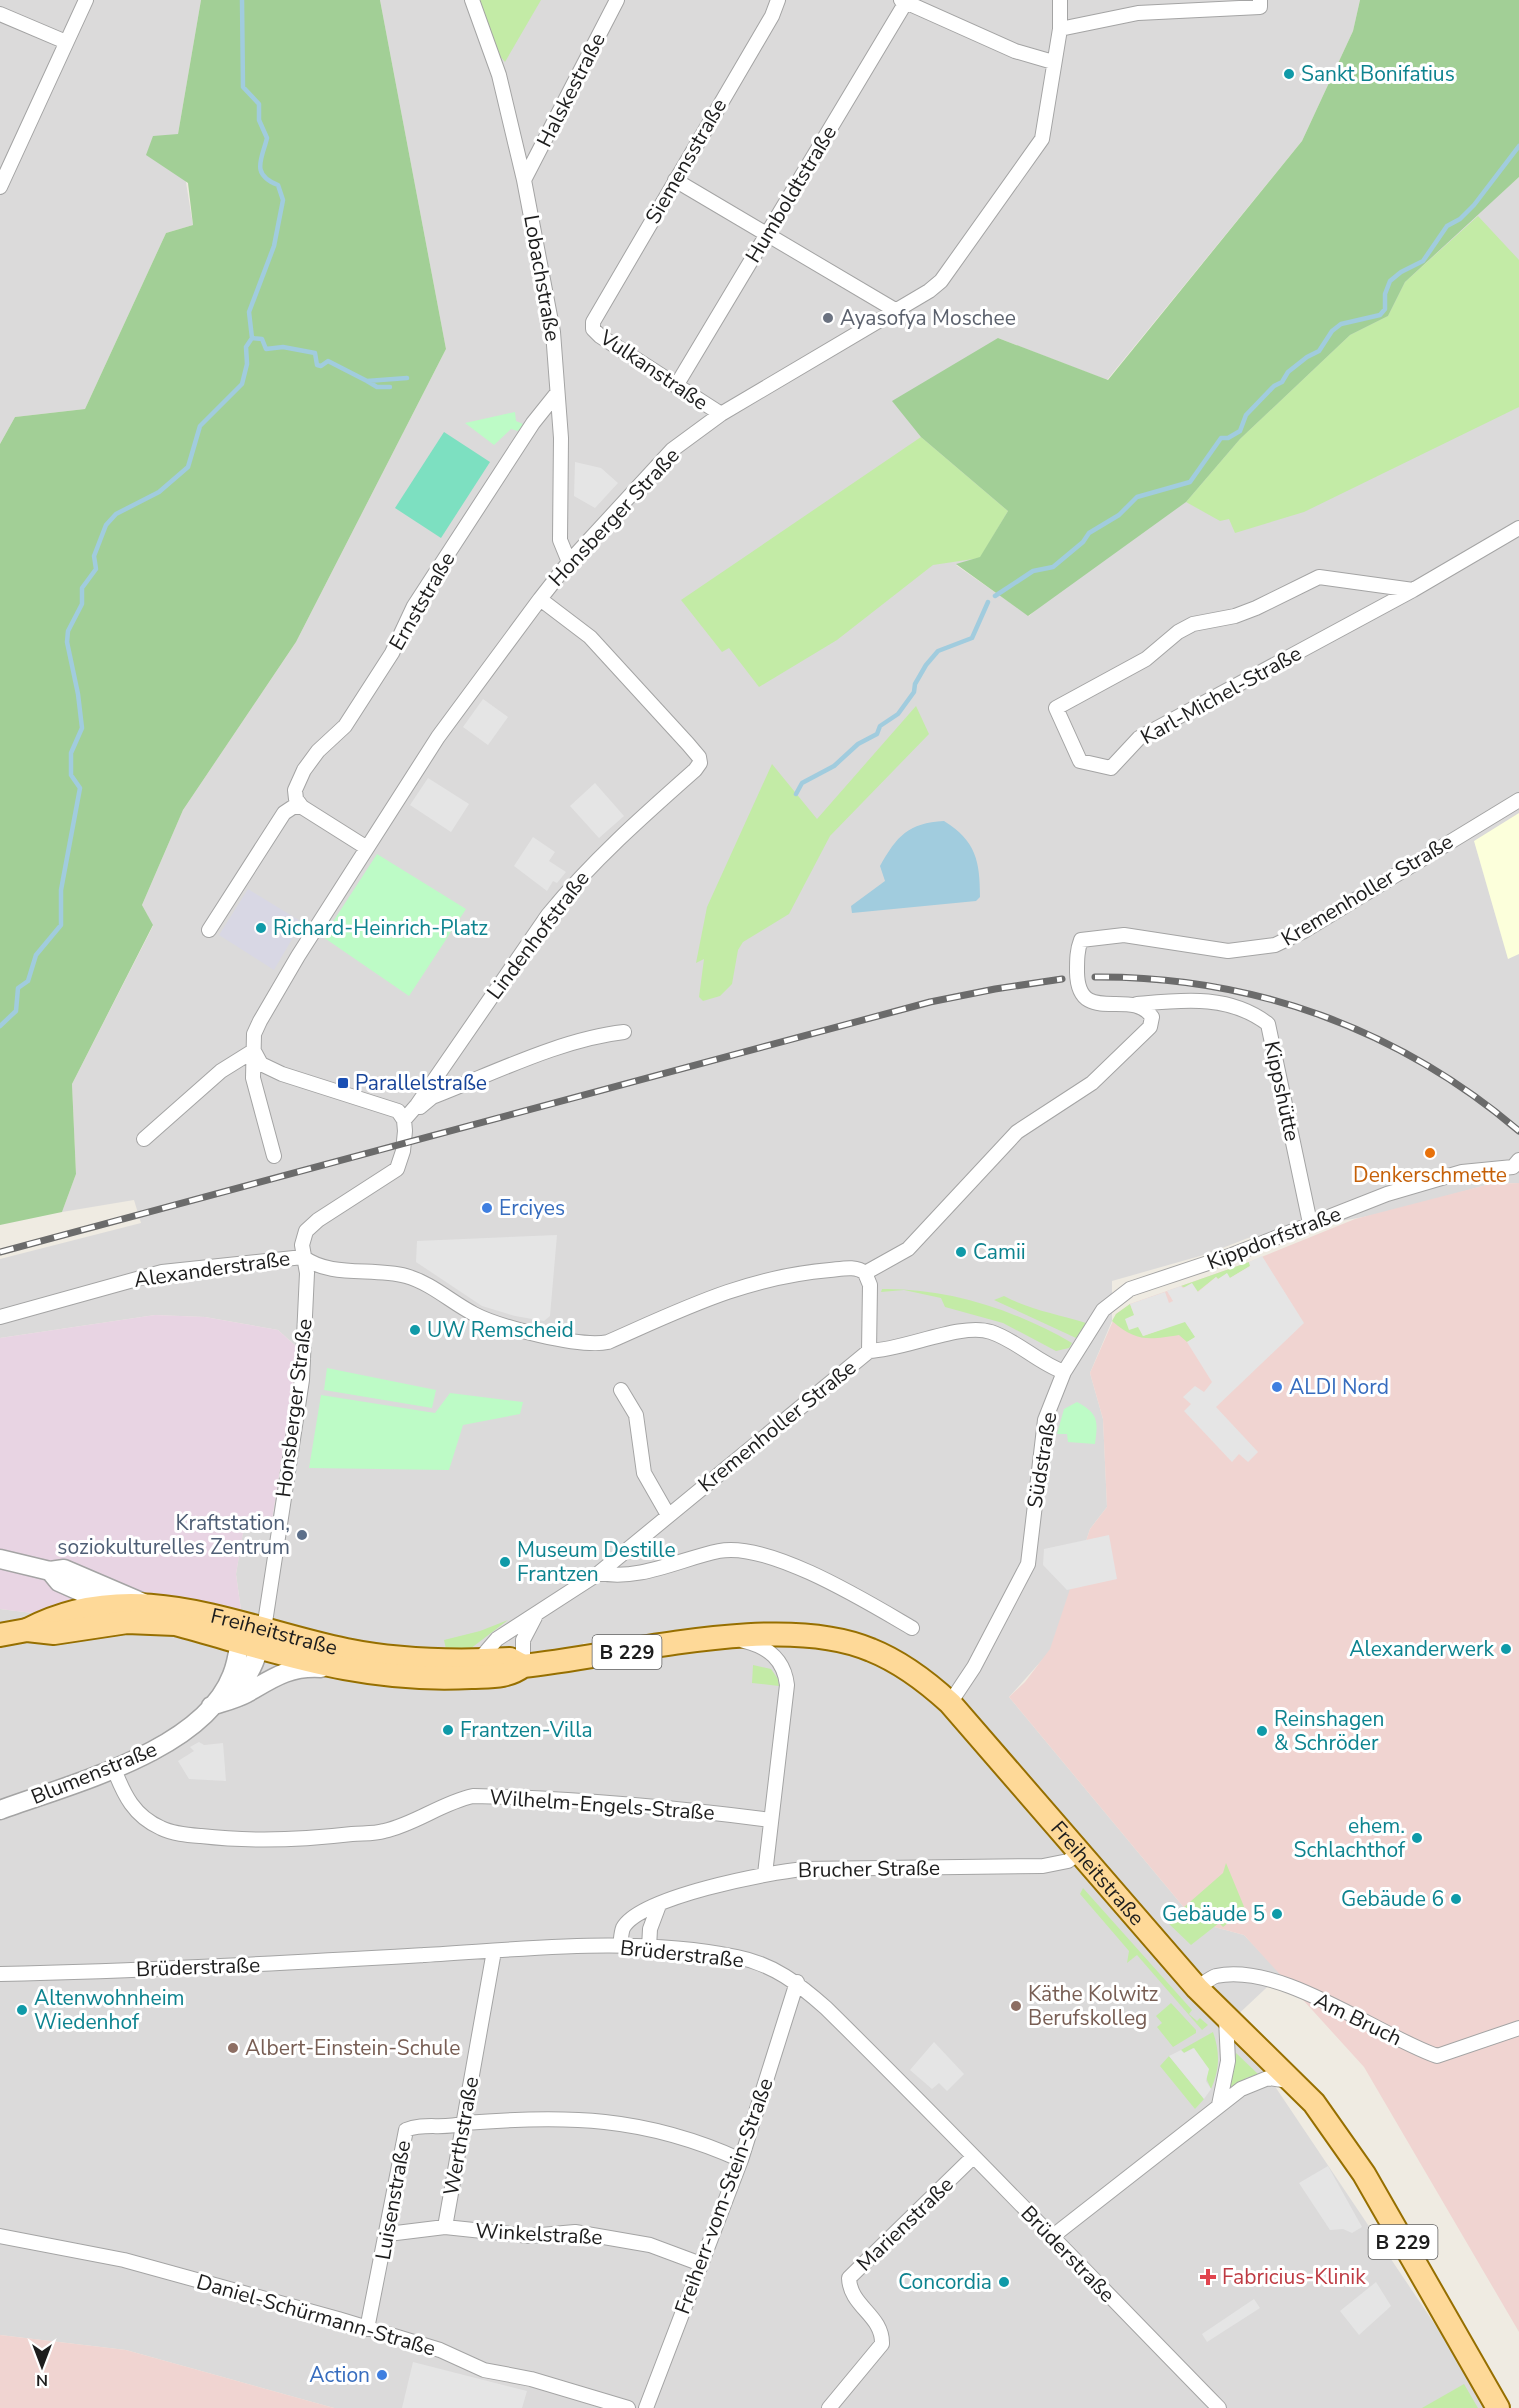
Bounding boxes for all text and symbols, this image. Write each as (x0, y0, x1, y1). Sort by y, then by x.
street label: Halskestraße (530, 28, 612, 152)
place label: Sankt Bonifatius (1301, 60, 1455, 88)
marker: Sankt Bonifatius (1282, 67, 1296, 81)
street label: Siemensstraße (639, 93, 733, 229)
street label: Humboldtstraße (739, 120, 843, 268)
street label: Lobachstraße (517, 213, 567, 343)
place label: Ayasofya Moschee (840, 304, 1016, 332)
marker: Ayasofya Moschee (821, 311, 835, 325)
street label: Vulkanstraße (594, 323, 714, 417)
street label: Honsberger Straße (542, 442, 686, 592)
street label: Ernststraße (383, 547, 461, 655)
street label: Karl-Michel-Straße (1136, 639, 1306, 751)
street label: Kremenholler Straße (1276, 828, 1458, 952)
street label: Lindenhofstraße (481, 865, 595, 1005)
place label: Richard-Heinrich-Platz (273, 914, 488, 942)
marker: Richard-Heinrich-Platz (254, 921, 268, 935)
street label: Kippshütte (1258, 1038, 1306, 1144)
place label: Parallelstraße (355, 1069, 487, 1097)
marker: Parallelstraße (336, 1076, 350, 1090)
marker: Denkerschmette (1423, 1146, 1437, 1160)
place label: Denkerschmette (1353, 1161, 1507, 1189)
place label: Erciyes (499, 1194, 565, 1222)
street label: Kippdorfstraße (1203, 1200, 1345, 1276)
marker: Erciyes (480, 1201, 494, 1215)
place label: Camii (973, 1238, 1026, 1266)
street label: Alexanderstraße (132, 1244, 292, 1294)
marker: Camii (954, 1245, 968, 1259)
place label: UW Remscheid (427, 1316, 574, 1344)
street label: Honsberger Straße (269, 1317, 319, 1499)
marker: UW Remscheid (408, 1323, 422, 1337)
street label: Kremenholler Straße (692, 1354, 862, 1498)
place label: ALDI Nord (1289, 1373, 1389, 1401)
marker: ALDI Nord (1270, 1380, 1284, 1394)
street label: Südstraße (1021, 1410, 1063, 1510)
place label: Kraftstation, soziokulturelles Zentrum (57, 1509, 290, 1561)
marker: Kraftstation, soziokulturelles Zentrum (295, 1528, 309, 1542)
place label: Museum Destille Frantzen (517, 1536, 676, 1588)
marker: Museum Destille Frantzen (498, 1555, 512, 1569)
street label: Freiheitstraße (208, 1602, 340, 1662)
road number: B 229 (592, 1635, 662, 1669)
place label: Alexanderwerk (1349, 1635, 1494, 1663)
marker: Alexanderwerk (1499, 1642, 1513, 1656)
place label: Reinshagen & Schröder (1274, 1705, 1384, 1757)
place label: Frantzen-Villa (460, 1716, 593, 1744)
marker: Frantzen-Villa (441, 1723, 455, 1737)
marker: Reinshagen & Schröder (1255, 1724, 1269, 1738)
street label: Blumenstraße (27, 1735, 161, 1811)
street label: Wilhelm-Engels-Straße (488, 1783, 716, 1827)
place label: ehem. Schlachthof (1294, 1812, 1406, 1864)
street label: Freiheitstraße (1044, 1815, 1151, 1932)
marker: ehem. Schlachthof (1410, 1831, 1424, 1845)
street label: Brucher Straße (798, 1854, 940, 1884)
place label: Gebäude 6 (1341, 1885, 1444, 1913)
marker: Gebäude 6 (1449, 1892, 1463, 1906)
place label: Gebäude 5 (1162, 1900, 1265, 1928)
marker: Gebäude 5 (1270, 1907, 1284, 1921)
street label: Brüderstraße (619, 1934, 745, 1974)
street label: Brüderstraße (135, 1951, 261, 1983)
place label: Käthe Kolwitz Berufskolleg (1028, 1980, 1159, 2032)
place label: Altenwohnheim Wiedenhof (34, 1984, 185, 2036)
street label: Am Bruch (1310, 1986, 1406, 2052)
marker: Käthe Kolwitz Berufskolleg (1009, 1999, 1023, 2013)
marker: Altenwohnheim Wiedenhof (15, 2003, 29, 2017)
place label: Albert-Einstein-Schule (245, 2034, 460, 2062)
marker: Albert-Einstein-Schule (226, 2041, 240, 2055)
street label: Werthstraße (437, 2074, 485, 2198)
street label: Freiherr-vom-Stein-Straße (668, 2074, 780, 2318)
street label: Luisenstraße (369, 2138, 417, 2262)
street label: Marienstraße (850, 2171, 960, 2277)
street label: Brüderstraße (1015, 2200, 1121, 2308)
street label: Winkelstraße (475, 2217, 603, 2251)
road number: B 229 (1368, 2225, 1438, 2259)
place label: Fabricius-Klinik (1222, 2263, 1366, 2291)
street label: Daniel-Schürmann-Straße (193, 2267, 439, 2363)
place label: Concordia (898, 2268, 992, 2296)
marker: Fabricius-Klinik (1199, 2268, 1217, 2286)
marker: Concordia (997, 2275, 1011, 2289)
north arrow (12, 2336, 72, 2396)
place label: Action (309, 2361, 370, 2389)
marker: Action (375, 2368, 389, 2382)
text: N (36, 2369, 48, 2391)

